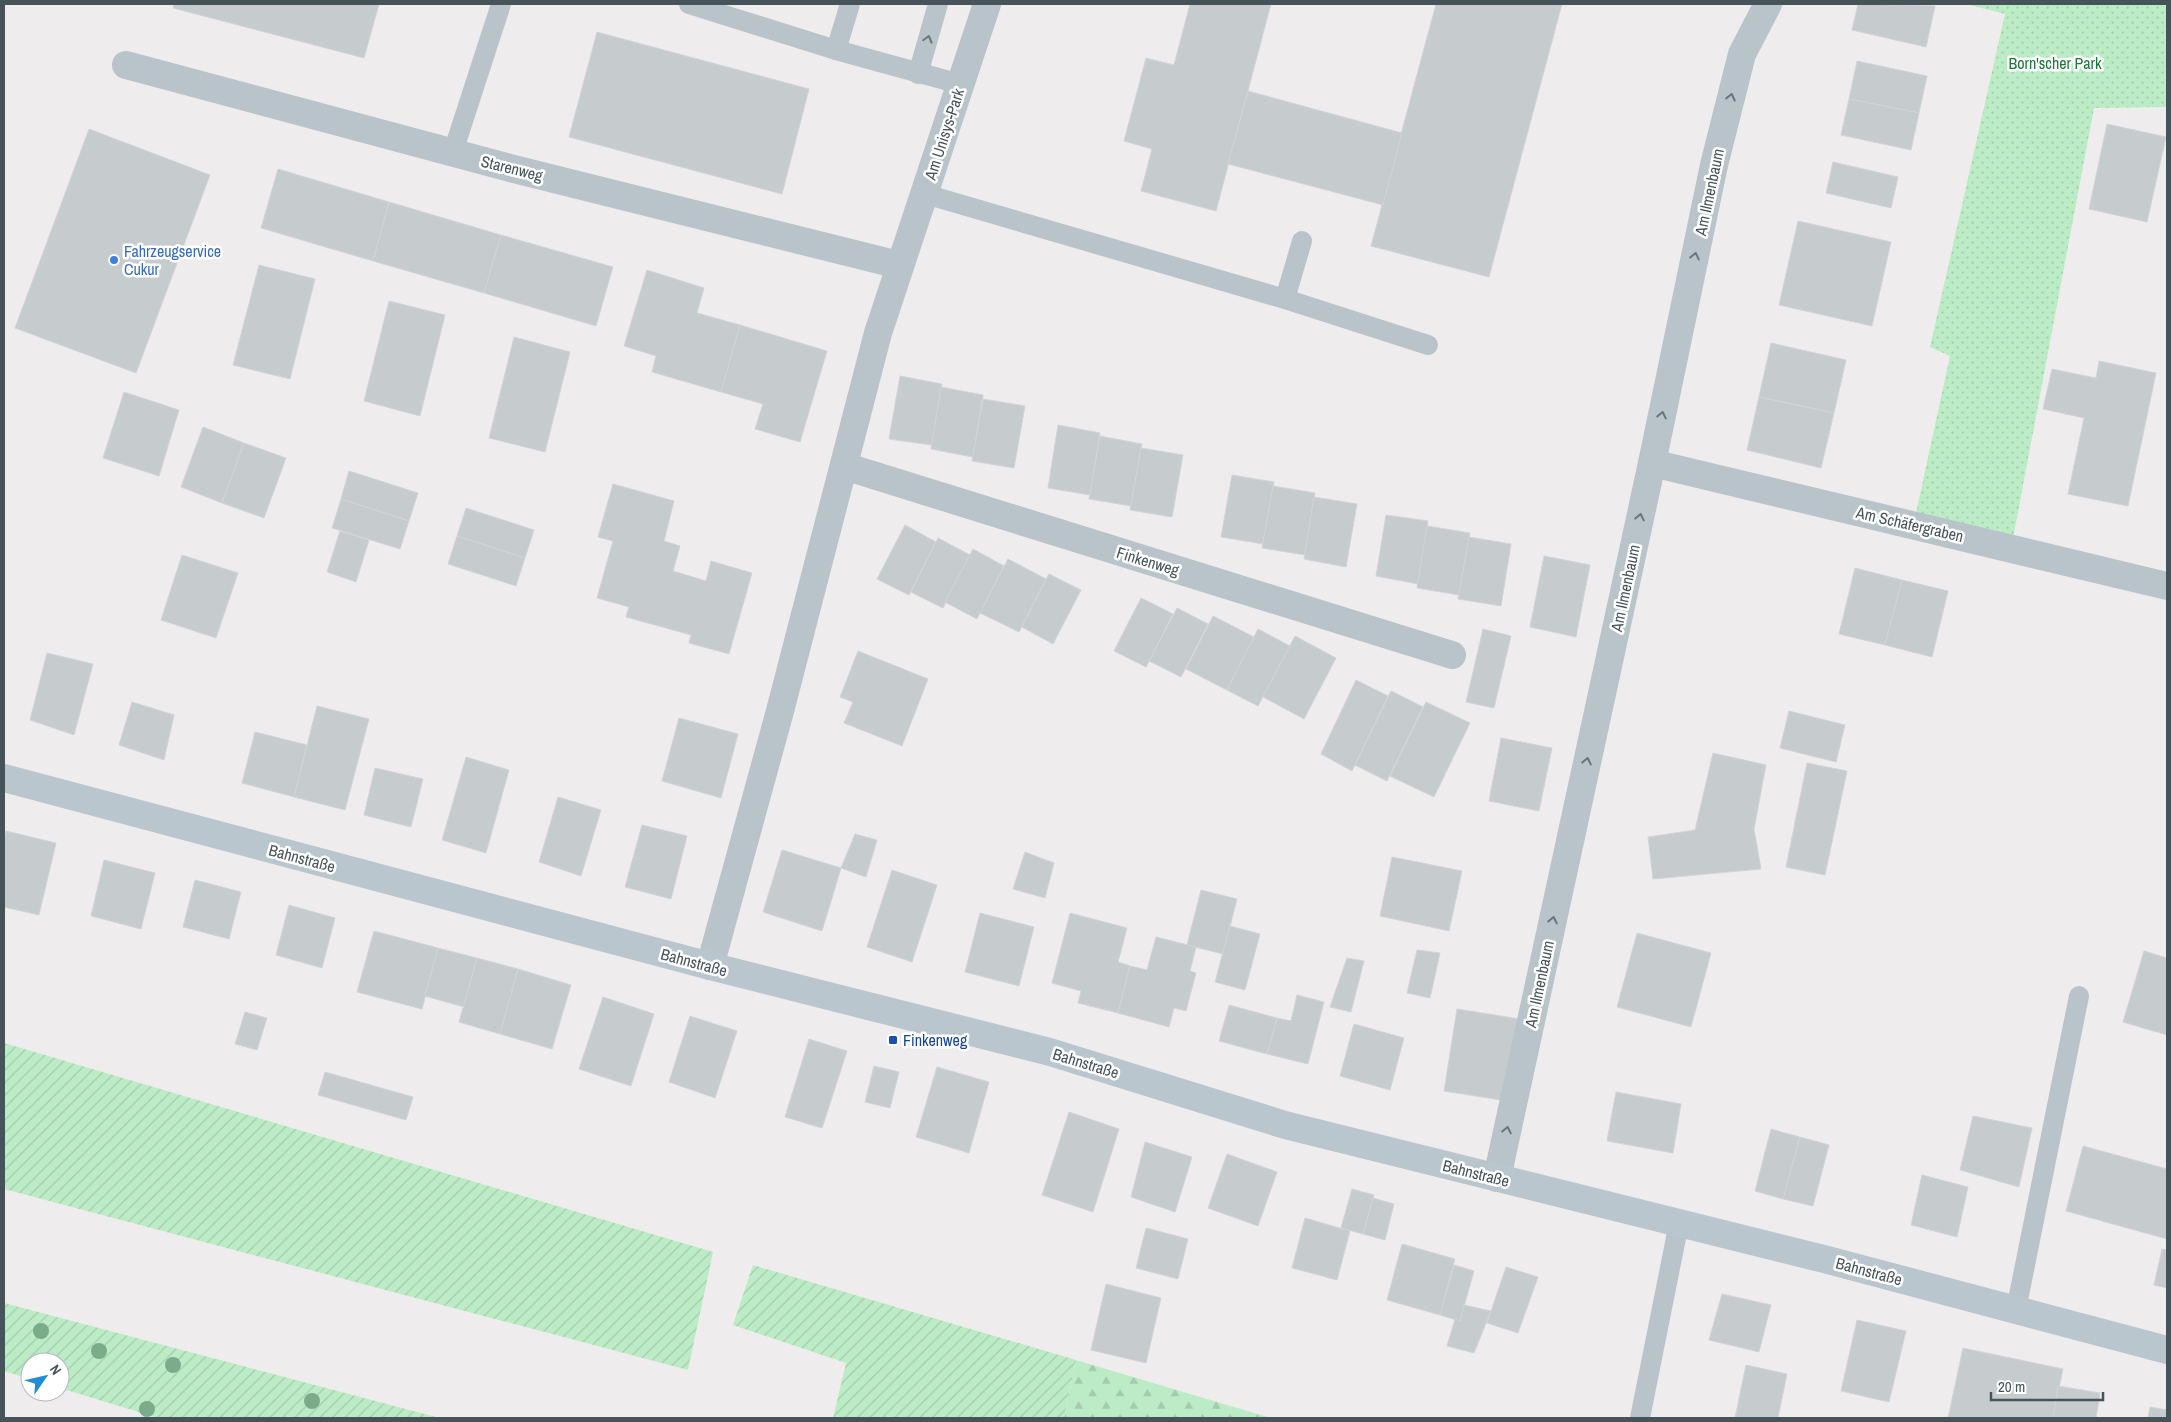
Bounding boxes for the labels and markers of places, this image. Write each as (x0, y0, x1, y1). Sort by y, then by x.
place label: Fahrzeugservice Cukur (124, 240, 221, 280)
marker: Fahrzeugservice Cukur (108, 254, 120, 266)
place label: Finkenweg (903, 1029, 968, 1051)
marker: Finkenweg (887, 1034, 899, 1046)

